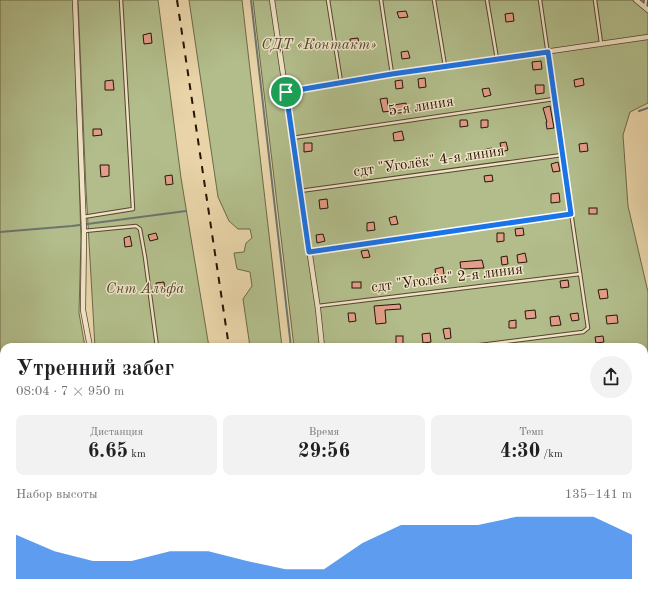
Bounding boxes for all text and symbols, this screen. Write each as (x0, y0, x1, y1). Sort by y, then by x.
park label: СДТ «Контакт» (261, 38, 377, 53)
pin (269, 75, 303, 109)
icon: arrive (275, 81, 297, 103)
street label: 5-я линия (387, 94, 455, 120)
street label: сдт "Уголёк" 4-я линия (352, 144, 506, 180)
street label: сдт "Уголёк" 2-я линия (370, 262, 524, 296)
park label: Снт Альфа (106, 282, 184, 297)
button: share (590, 356, 632, 398)
text: Утренний забег (16, 358, 174, 380)
text: 08:04 · 7 × 950 m (16, 385, 124, 398)
text: Дистанция (90, 427, 143, 438)
text: Время (309, 427, 339, 438)
text: Темп (519, 427, 544, 438)
text: 6.65 (88, 442, 128, 462)
text: 29:56 (298, 442, 350, 462)
text: 4:30 (500, 442, 540, 462)
text: km (128, 449, 146, 460)
text: /km (540, 449, 563, 460)
text: Набор высоты (16, 488, 98, 501)
text: 135–141 m (565, 488, 632, 501)

